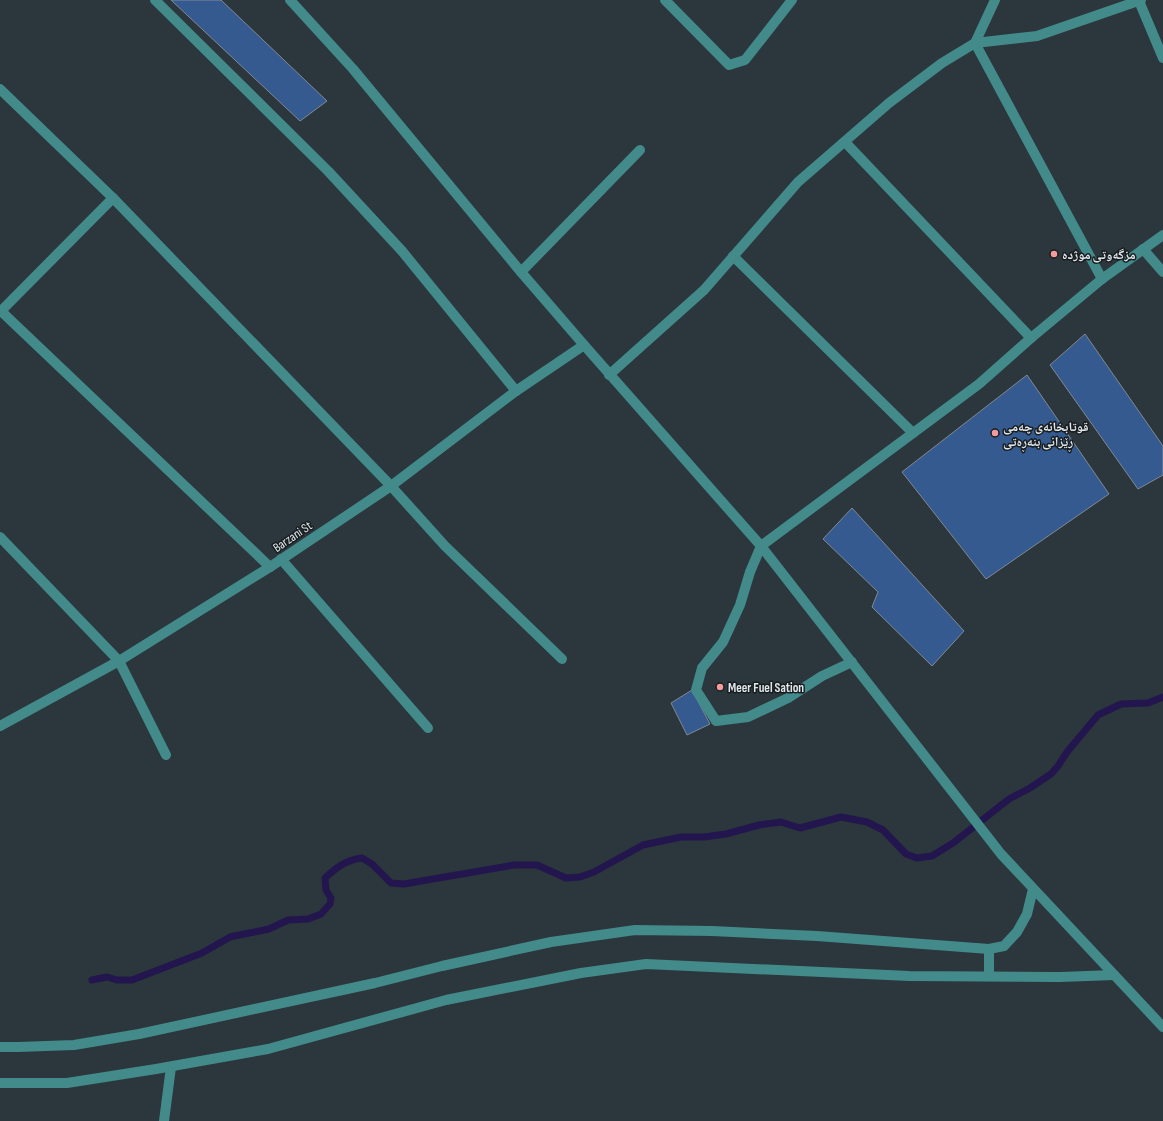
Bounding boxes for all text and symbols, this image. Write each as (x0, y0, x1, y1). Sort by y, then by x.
place label: مزگەوتی موژدە (1062, 247, 1136, 263)
marker: مزگەوتی موژدە (1049, 249, 1059, 259)
place label: قوتابخانەی چەمی ڕێزانی بنەڕەتی (1003, 419, 1089, 452)
marker: قوتابخانەی چەمی ڕێزانی بنەڕەتی (990, 428, 1000, 438)
street label: Barzani St (270, 518, 315, 556)
place label: Meer Fuel Sation (728, 680, 804, 696)
marker: Meer Fuel Sation (715, 682, 725, 692)

